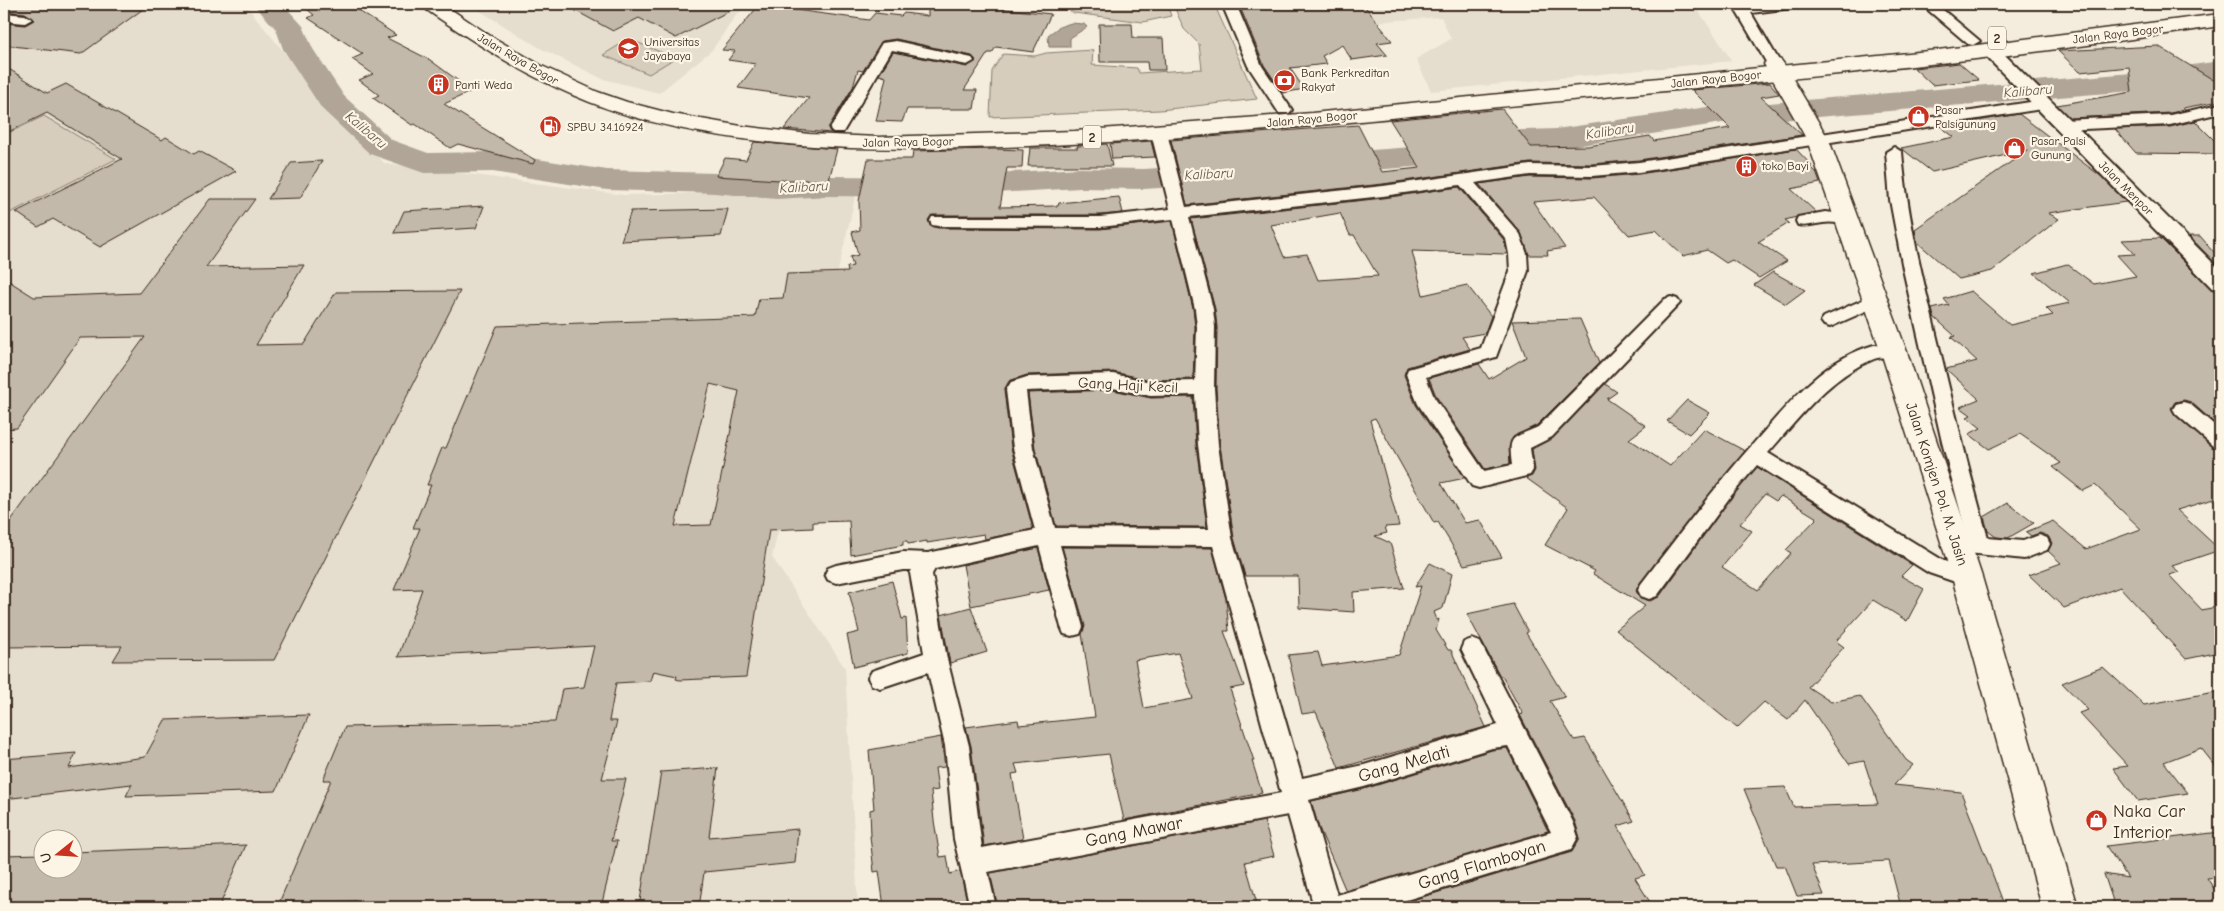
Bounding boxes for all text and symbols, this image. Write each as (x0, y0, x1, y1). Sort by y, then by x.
street label: Jalan Raya Bogor (2072, 21, 2164, 46)
road number: 2 (1988, 26, 2006, 49)
street label: Jalan Raya Bogor (475, 30, 561, 88)
place label: Universitas Jayabaya (644, 35, 699, 63)
school or university icon: Universitas Jayabaya (616, 37, 640, 61)
place label: Bank Perkreditan Rakyat (1301, 66, 1389, 94)
street label: Jalan Raya Bogor (1670, 67, 1762, 91)
bank icon: Bank Perkreditan Rakyat (1273, 68, 1297, 92)
building icon: Panti Weda (427, 73, 451, 97)
place label: Panti Weda (455, 78, 512, 92)
water label: Kalibaru (2003, 80, 2053, 102)
place label: Pasar Palsigunung (1935, 103, 1996, 131)
shop icon: Pasar Palsigunung (1907, 105, 1931, 129)
water label: Kalibaru (342, 108, 390, 152)
street label: Jalan Raya Bogor (1266, 108, 1358, 130)
fuel station icon: SPBU 34.16924 (539, 115, 563, 139)
water label: Kalibaru (1585, 119, 1635, 143)
place label: SPBU 34.16924 (567, 120, 644, 134)
road number: 2 (1083, 125, 1101, 148)
street label: Jalan Raya Bogor (862, 134, 954, 150)
place label: Pasar Palsi Gunung (2031, 134, 2086, 162)
shop icon: Pasar Palsi Gunung (2003, 136, 2027, 160)
building icon: toko Bayi (1734, 154, 1758, 178)
street label: Jalan Menpor (2096, 158, 2156, 218)
place label: toko Bayi (1761, 159, 1809, 173)
water label: Kalibaru (1184, 164, 1234, 184)
water label: Kalibaru (779, 177, 829, 197)
street label: Gang Haji Kecil (1078, 373, 1178, 397)
street label: Jalan Komjen Pol. M. Jasin (1902, 400, 1972, 568)
street label: Gang Melati (1356, 741, 1452, 787)
place label: Naka Car Interior (2113, 801, 2186, 843)
shop icon: Naka Car Interior (2085, 809, 2109, 833)
street label: Gang Mawar (1083, 812, 1185, 852)
north arrow (32, 828, 82, 878)
street label: Gang Flamboyan (1416, 836, 1548, 894)
text: U (37, 851, 56, 865)

